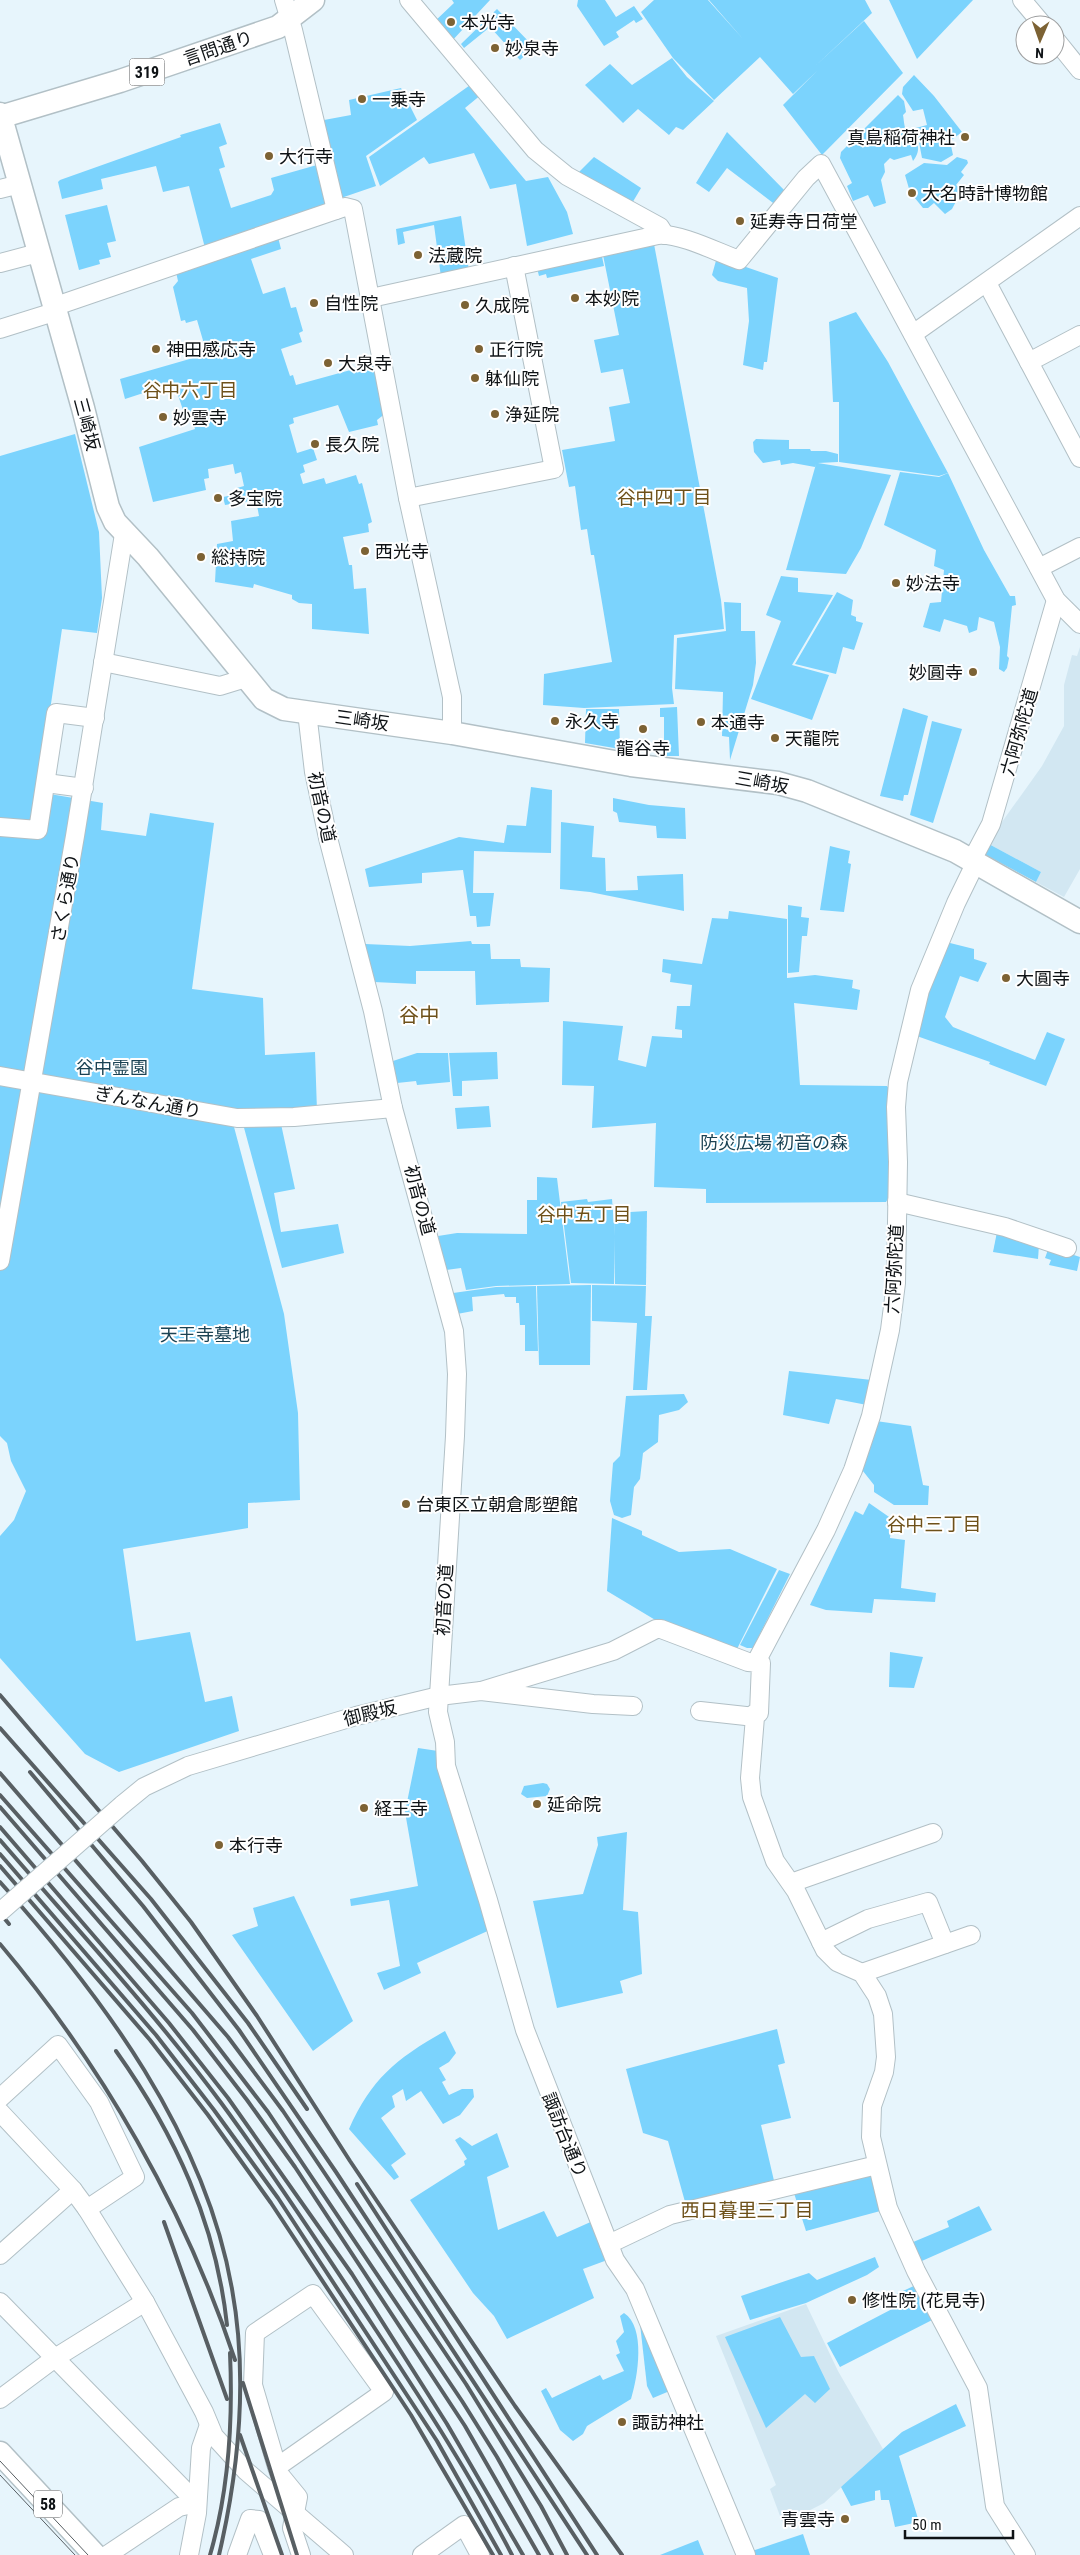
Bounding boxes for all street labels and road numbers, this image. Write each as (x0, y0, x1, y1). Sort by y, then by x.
street label: 言問通り (181, 26, 255, 70)
road number: 319 (130, 58, 164, 86)
street label: 三崎坂 (70, 395, 104, 453)
street label: 六阿弥陀道 (997, 686, 1041, 778)
street label: 三崎坂 (334, 706, 390, 734)
street label: 三崎坂 (734, 767, 790, 797)
street label: 初音の道 (304, 770, 340, 844)
street label: さくら通り (47, 852, 83, 944)
street label: ぎんなん通り (93, 1082, 203, 1122)
street label: 初音の道 (401, 1163, 439, 1237)
street label: 六阿弥陀道 (881, 1224, 907, 1314)
street label: 初音の道 (432, 1563, 456, 1637)
street label: 御殿坂 (341, 1696, 399, 1730)
street label: 諏訪台通り (538, 2089, 592, 2181)
road number: 58 (34, 2490, 62, 2518)

